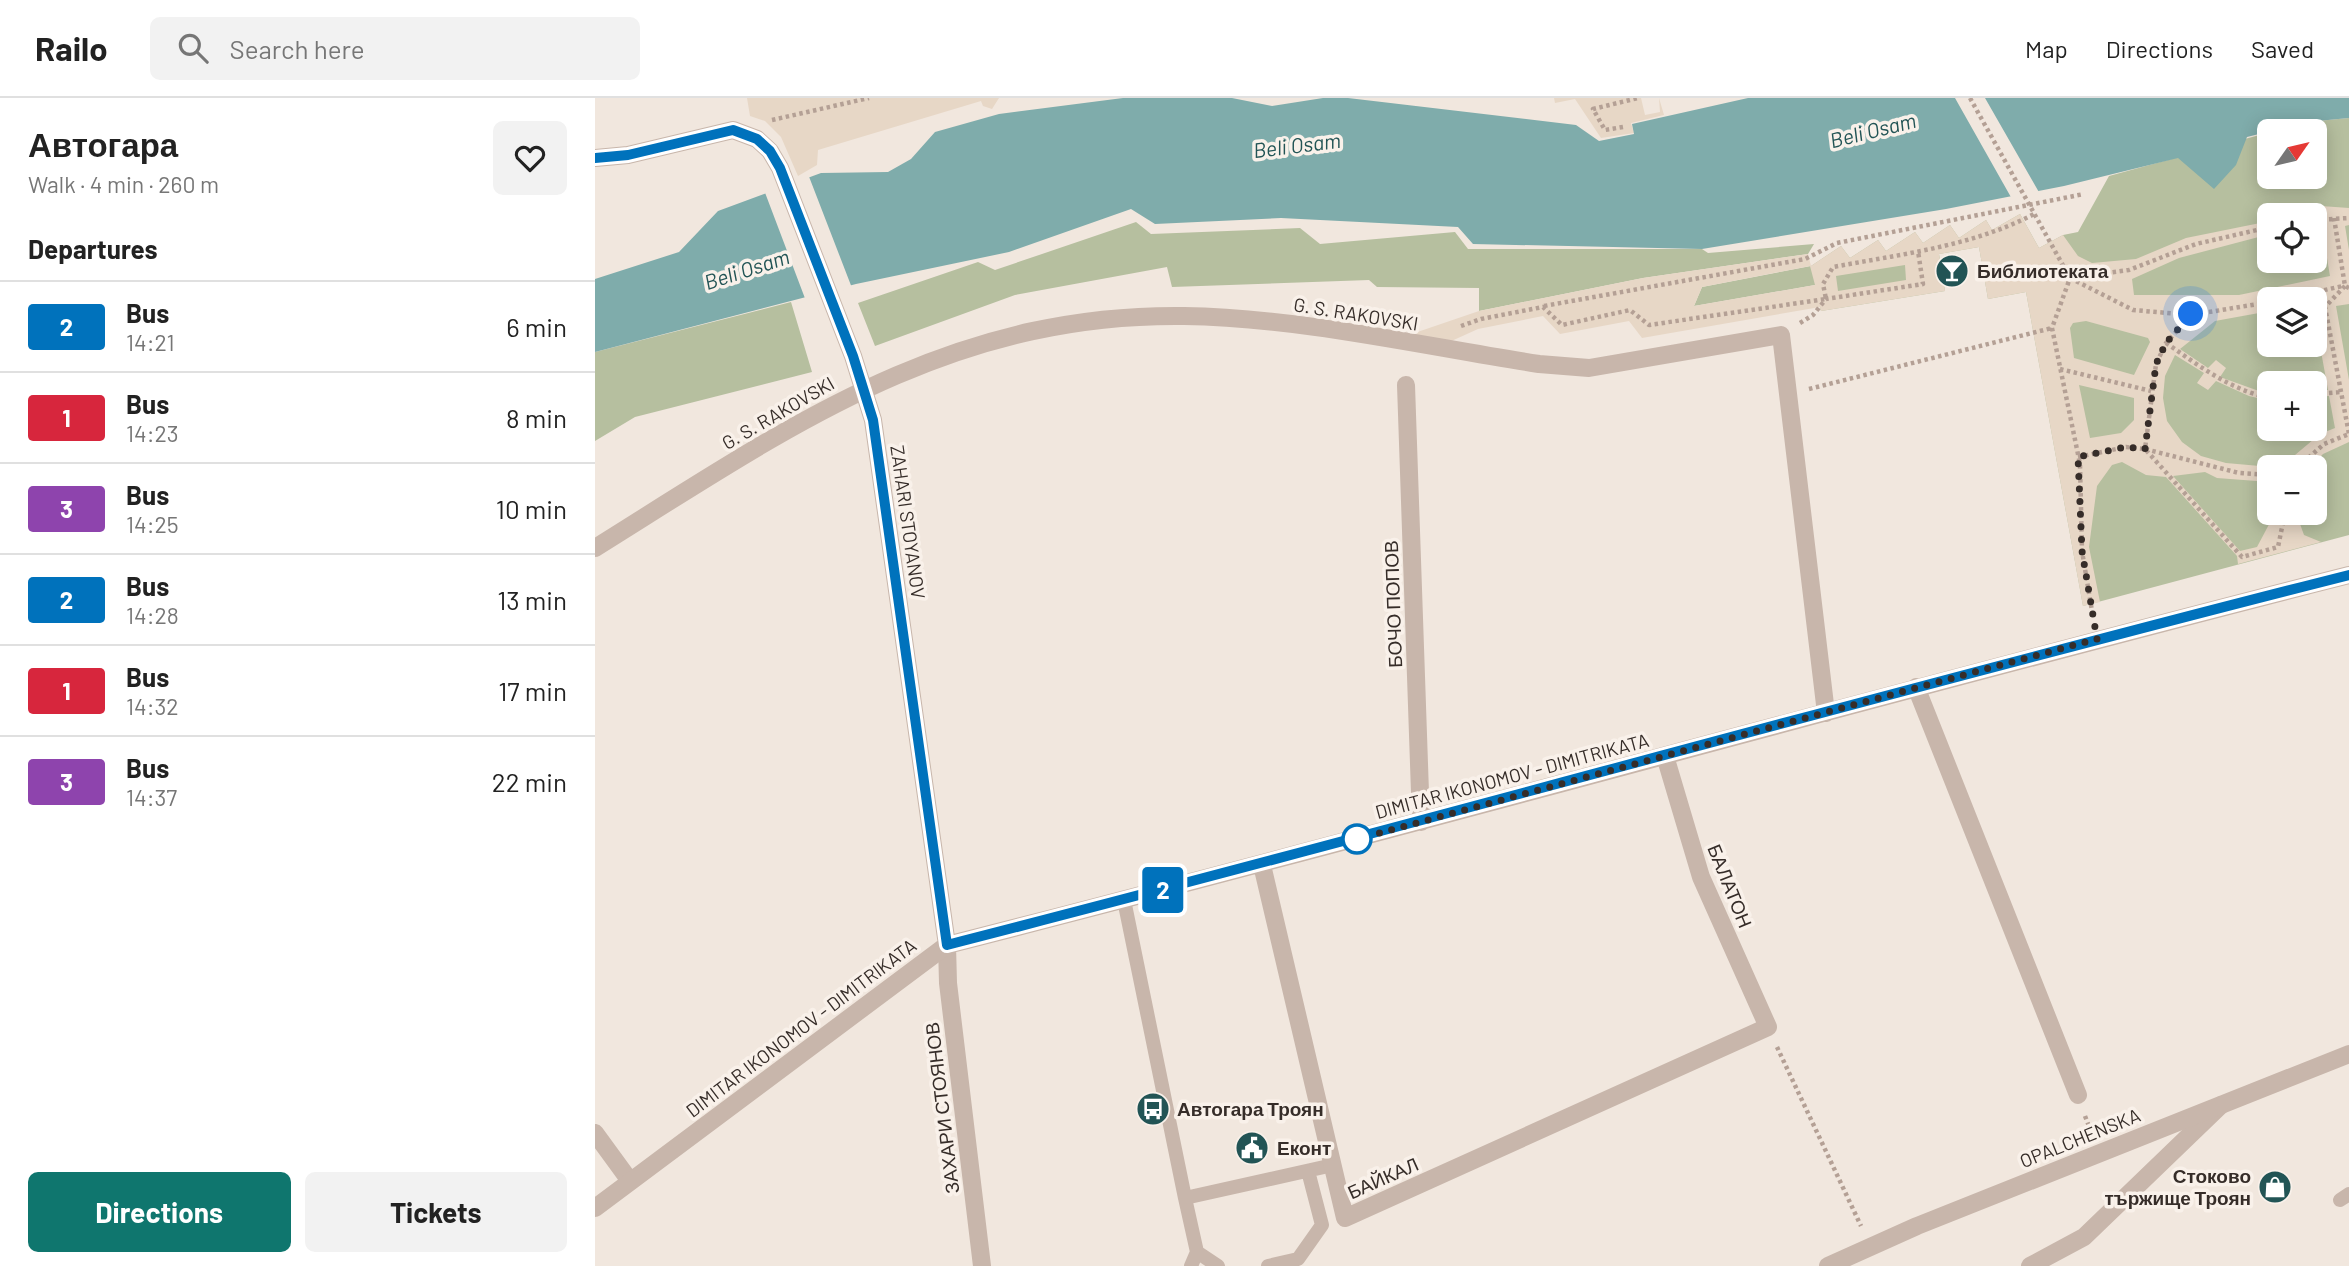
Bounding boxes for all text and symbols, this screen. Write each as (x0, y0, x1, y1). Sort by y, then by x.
search box (150, 17, 640, 80)
text: Railo (35, 28, 108, 68)
icon: search (174, 29, 212, 67)
text: Search here (230, 33, 365, 64)
text: Map (2025, 34, 2068, 63)
text: Directions (2106, 34, 2213, 63)
text: Saved (2251, 34, 2314, 63)
water label: Beli Osam (1827, 107, 1918, 152)
north arrow (2257, 119, 2327, 189)
map controls (2257, 119, 2327, 525)
button: heart (493, 121, 567, 195)
text: Автогара (28, 124, 178, 164)
water label: Beli Osam (1252, 127, 1342, 162)
text: Walk · 4 min · 260 m (28, 170, 219, 198)
button: locate (2257, 203, 2327, 273)
text: Departures (28, 233, 158, 264)
water label: Beli Osam (701, 243, 792, 294)
bar icon: Библиотеката (1933, 252, 1971, 290)
place label: Библиотеката (1977, 259, 2109, 282)
button: layers (2257, 287, 2327, 357)
street label: G. S. RAKOVSKI (1292, 292, 1420, 335)
your location (2173, 296, 2208, 331)
text: Bus (126, 297, 169, 328)
text: 6 min (506, 311, 567, 342)
text: 2 (60, 312, 73, 341)
text: 14:21 (126, 328, 175, 356)
street label: G. S. RAKOVSKI (717, 371, 838, 454)
button: + (2257, 371, 2327, 441)
text: Bus (126, 388, 169, 419)
text: 8 min (506, 402, 567, 433)
text: 1 (62, 403, 71, 432)
text: 14:23 (126, 419, 179, 447)
street label: ZAHARI STOYANOV (886, 444, 931, 600)
button: − (2257, 455, 2327, 525)
text: Bus (126, 479, 169, 510)
text: 10 min (496, 493, 567, 524)
text: 3 (60, 494, 73, 523)
text: 14:25 (126, 510, 179, 538)
street label: БОЧО ПОПОВ (1379, 540, 1406, 668)
text: Bus (126, 570, 169, 601)
text: 13 min (497, 584, 567, 615)
text: 2 (60, 585, 73, 614)
text: 14:28 (126, 601, 179, 629)
text: Bus (126, 661, 169, 692)
text: 17 min (498, 675, 567, 706)
text: 1 (62, 676, 71, 705)
text: 14:32 (126, 692, 179, 720)
street label: DIMITAR IKONOMOV - DIMITRIKATA (1372, 728, 1651, 823)
text: Bus (126, 752, 169, 783)
text: 22 min (492, 766, 567, 797)
text: 3 (60, 767, 73, 796)
text: 14:37 (126, 783, 177, 811)
unlabelled marker (1342, 824, 1372, 854)
street label: БАЛАТОН (1703, 841, 1758, 931)
line badge: 2 (1140, 867, 1186, 913)
text: 2 (1156, 875, 1170, 904)
street label: DIMITAR IKONOMOV - DIMITRIKATA (681, 933, 920, 1122)
street label: ЗАХАРИ СТОЯНОВ (920, 1021, 963, 1195)
bus stop icon: Автогара Троян (1134, 1090, 1172, 1128)
place label: Автогара Троян (1177, 1097, 1324, 1120)
street label: OPALCHENSKA (2016, 1103, 2143, 1172)
public building icon: Еконт (1233, 1129, 1271, 1167)
place label: Еконт (1277, 1136, 1331, 1159)
street label: БАЙКАЛ (1344, 1152, 1422, 1203)
place label: Стоково тържище Троян (2105, 1164, 2251, 1209)
shop icon: Стоково тържище Троян (2256, 1168, 2294, 1206)
button: Directions (28, 1172, 291, 1252)
button: Tickets (305, 1172, 567, 1252)

